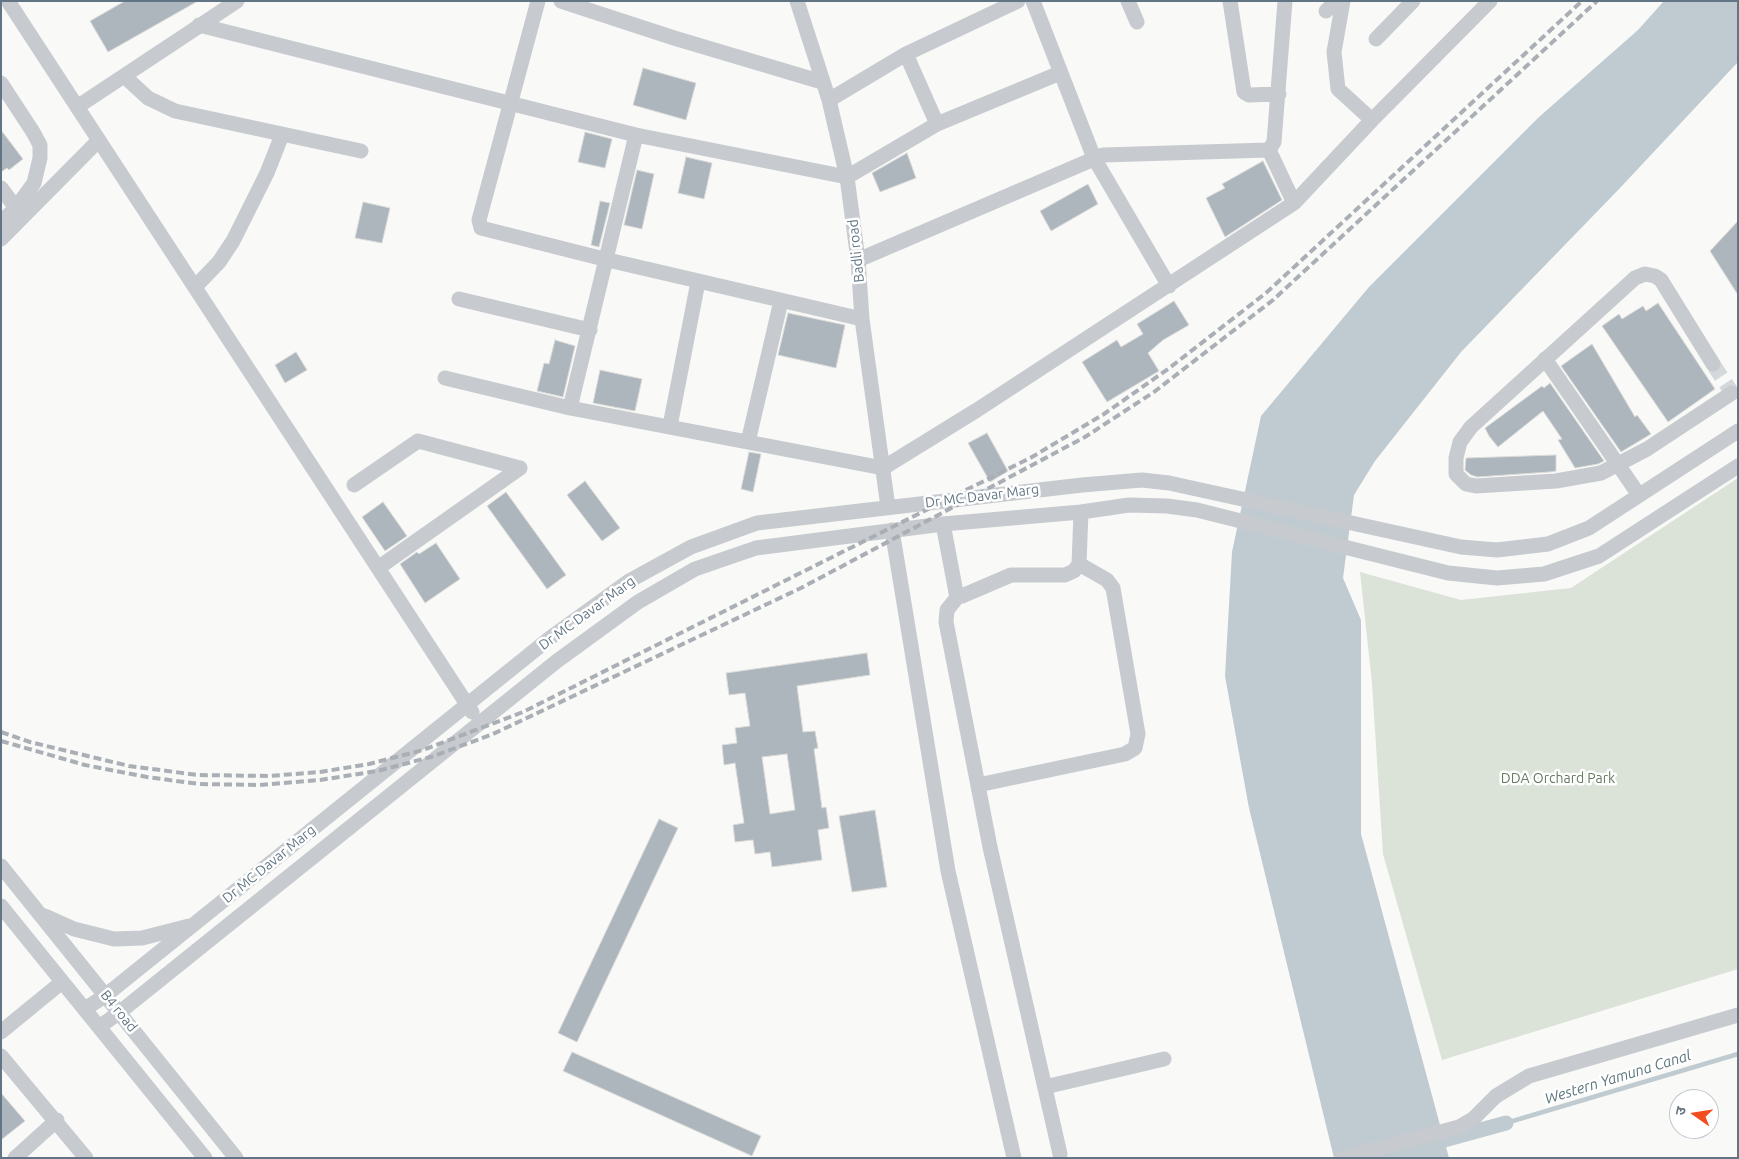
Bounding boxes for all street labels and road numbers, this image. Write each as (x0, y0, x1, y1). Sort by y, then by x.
street label: Badli road (844, 219, 868, 283)
street label: Dr MC Davar Marg (924, 481, 1040, 511)
street label: Dr MC Davar Marg (536, 573, 638, 653)
street label: Dr MC Davar Marg (219, 821, 319, 907)
street label: B4 road (97, 987, 141, 1035)

